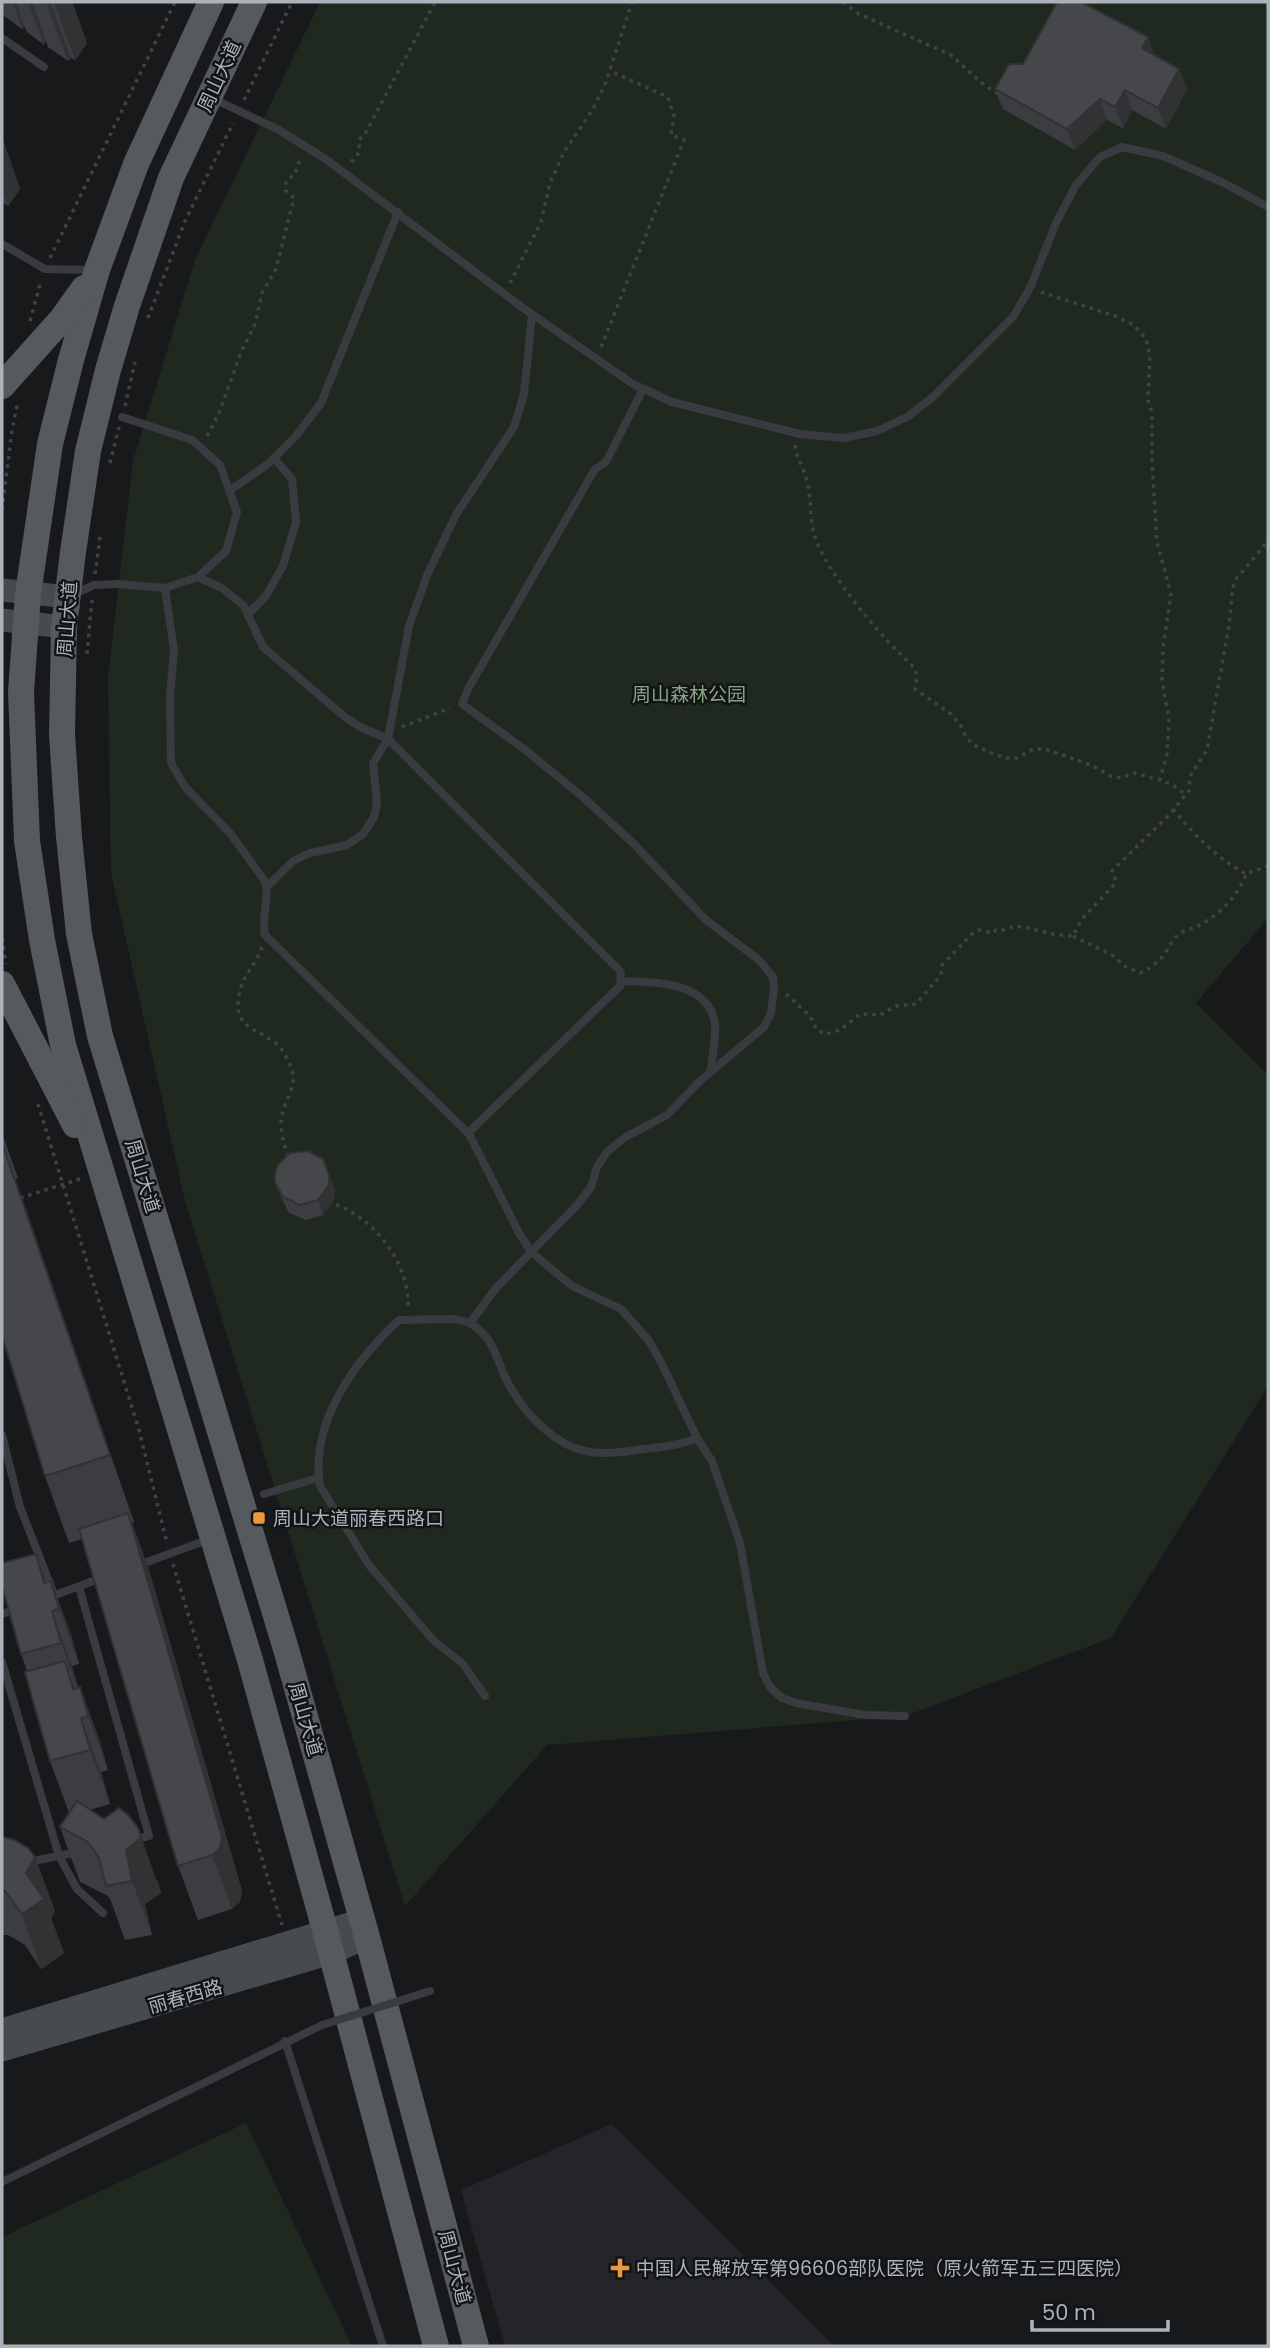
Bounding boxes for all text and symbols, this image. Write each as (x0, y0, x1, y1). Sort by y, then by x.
street label: 周山大道 (191, 36, 248, 116)
street label: 周山大道 (51, 580, 84, 658)
park label: 周山森林公园 (632, 681, 746, 708)
street label: 周山大道 (118, 1136, 167, 1216)
place label: 周山大道丽春西路口 (273, 1505, 444, 1532)
marker: 周山大道丽春西路口 (251, 1510, 267, 1526)
street label: 周山大道 (282, 1679, 329, 1759)
street label: 丽春西路 (145, 1973, 225, 2020)
street label: 周山大道 (432, 2227, 477, 2307)
place label: 中国人民解放军第96606部队医院（原火箭军五三四医院） (636, 2255, 1133, 2282)
marker: 中国人民解放军第96606部队医院（原火箭军五三四医院） (610, 2258, 630, 2278)
scale bar (1032, 2288, 1168, 2332)
text: 50 m (1042, 2298, 1096, 2327)

